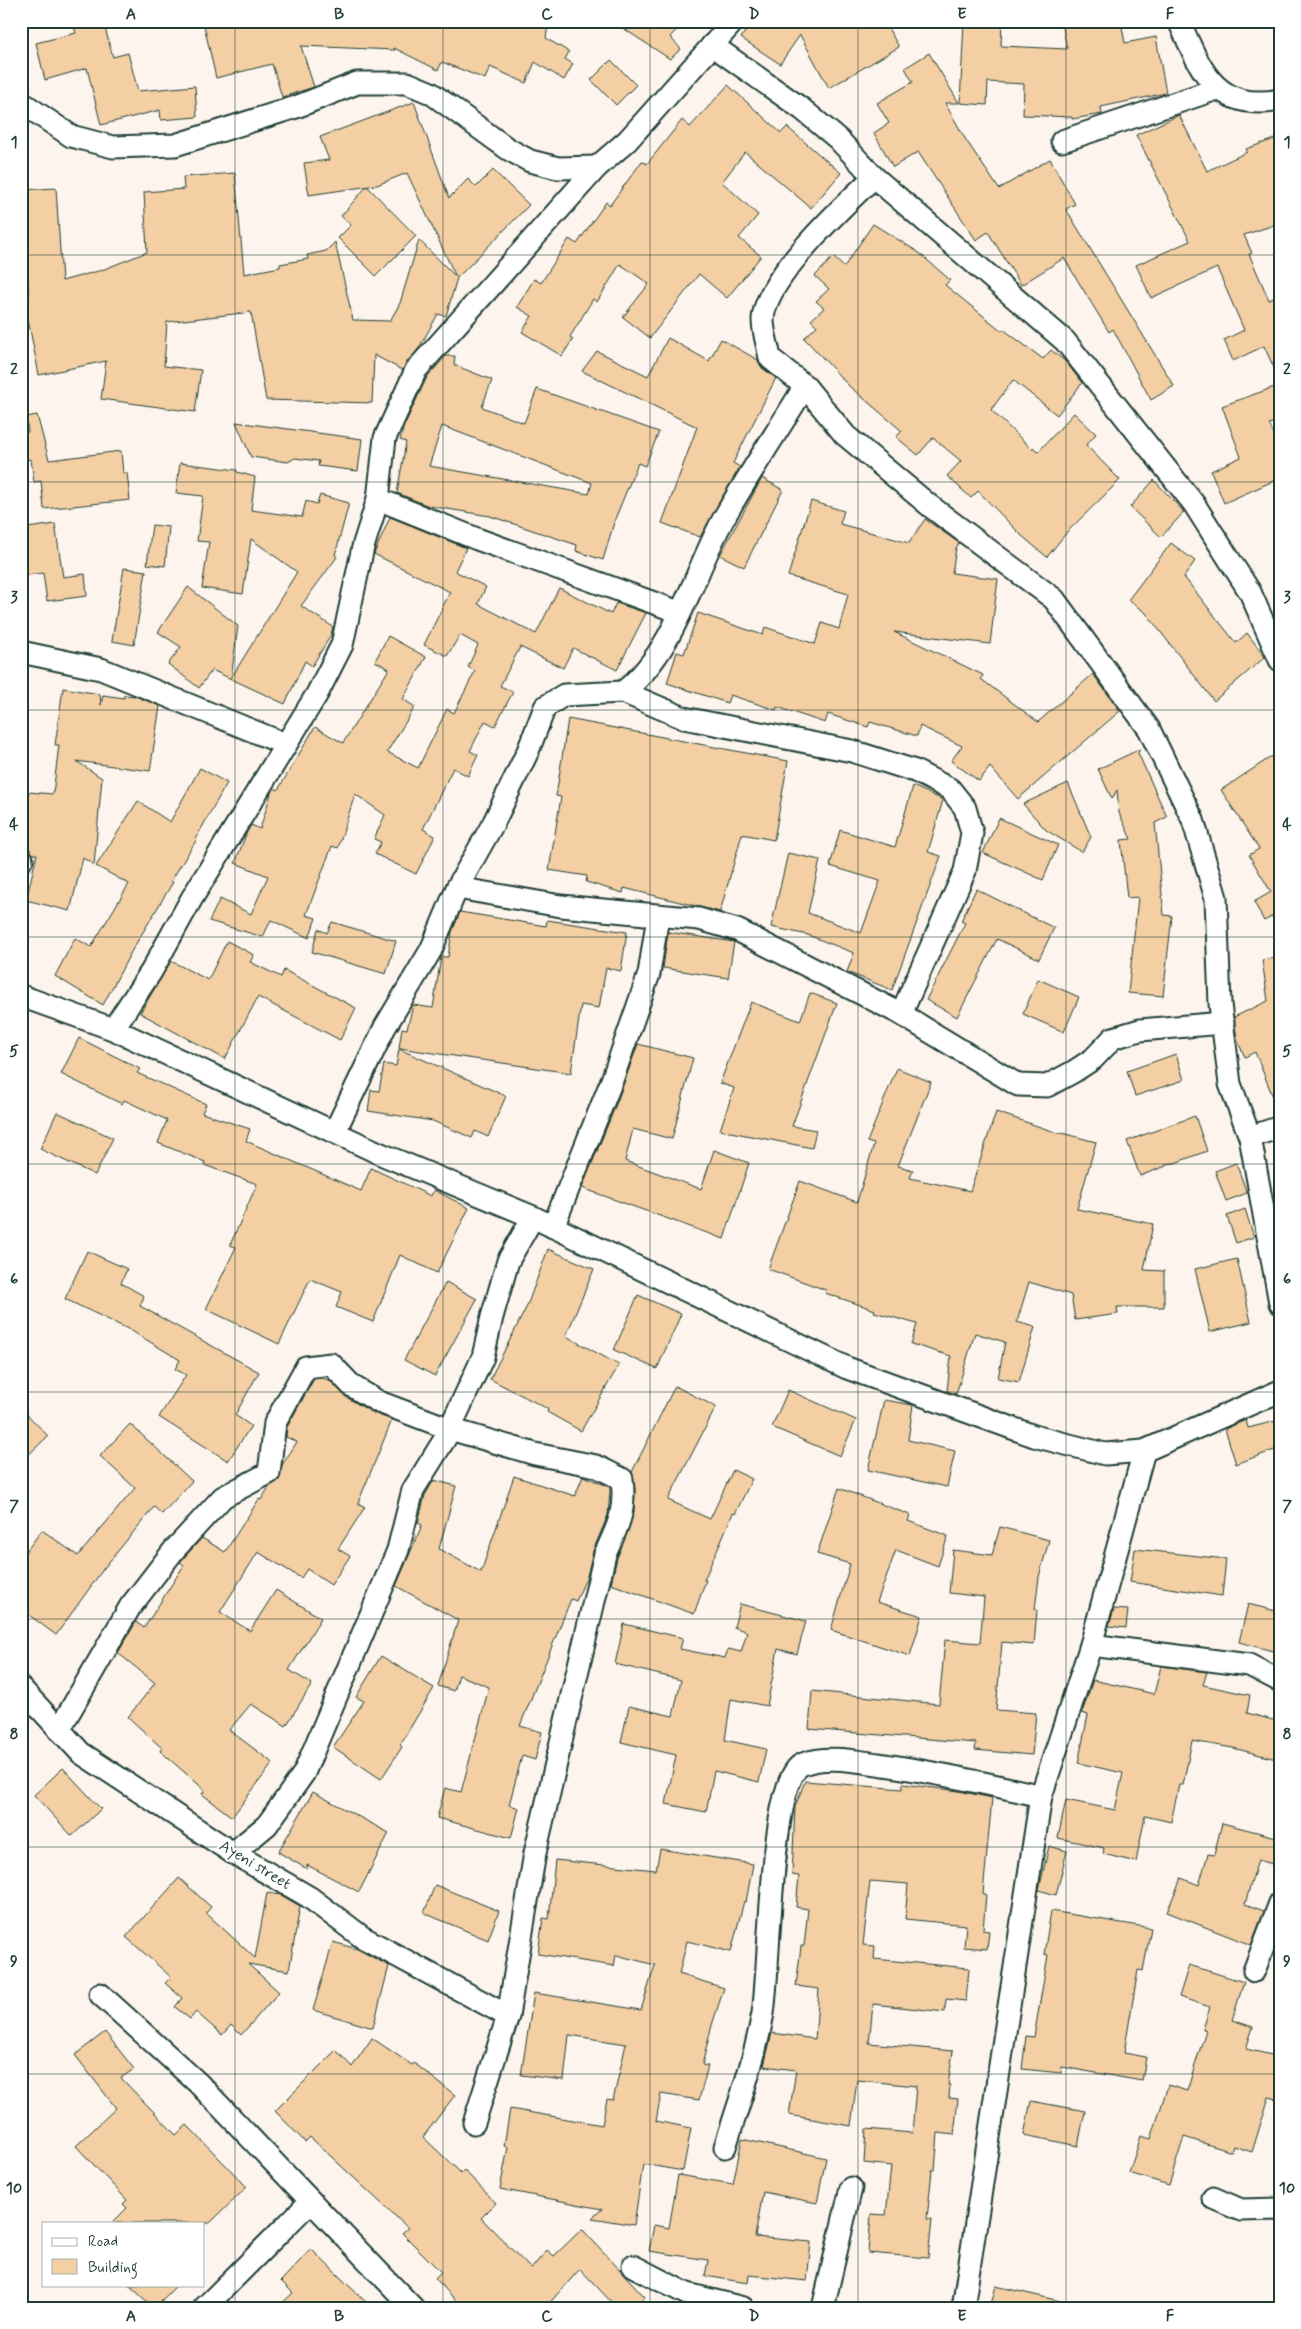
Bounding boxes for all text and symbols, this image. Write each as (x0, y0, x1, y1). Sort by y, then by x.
text: A (126, 4, 136, 25)
text: B (334, 4, 344, 25)
text: C (541, 4, 553, 25)
text: D (748, 4, 760, 25)
text: E (957, 4, 967, 25)
text: F (1166, 4, 1175, 25)
text: 1 (10, 132, 18, 153)
text: 1 (1283, 132, 1291, 153)
text: 2 (10, 359, 18, 380)
text: 2 (1283, 359, 1291, 380)
text: 3 (10, 587, 18, 608)
text: 3 (1283, 587, 1291, 608)
text: 4 (9, 814, 19, 835)
text: 4 (1282, 814, 1292, 835)
text: 5 (9, 1041, 19, 1062)
text: 5 (1282, 1041, 1292, 1062)
text: 6 (10, 1269, 18, 1290)
text: 6 (1283, 1269, 1291, 1290)
text: 7 (9, 1496, 19, 1517)
text: 7 (1282, 1496, 1292, 1517)
text: 8 (9, 1724, 19, 1745)
text: 8 (1282, 1724, 1292, 1745)
street label: Ayeni street (215, 1835, 295, 1895)
text: 9 (10, 1951, 18, 1972)
text: 9 (1283, 1951, 1291, 1972)
text: 10 (6, 2178, 22, 2199)
text: 10 (1279, 2178, 1295, 2199)
legend (42, 2222, 205, 2286)
text: Road (88, 2232, 118, 2252)
text: Building (88, 2258, 138, 2279)
text: A (126, 2306, 136, 2327)
text: B (334, 2306, 344, 2327)
text: C (541, 2306, 553, 2327)
text: D (748, 2306, 760, 2327)
text: E (957, 2306, 967, 2327)
text: F (1166, 2306, 1175, 2327)

